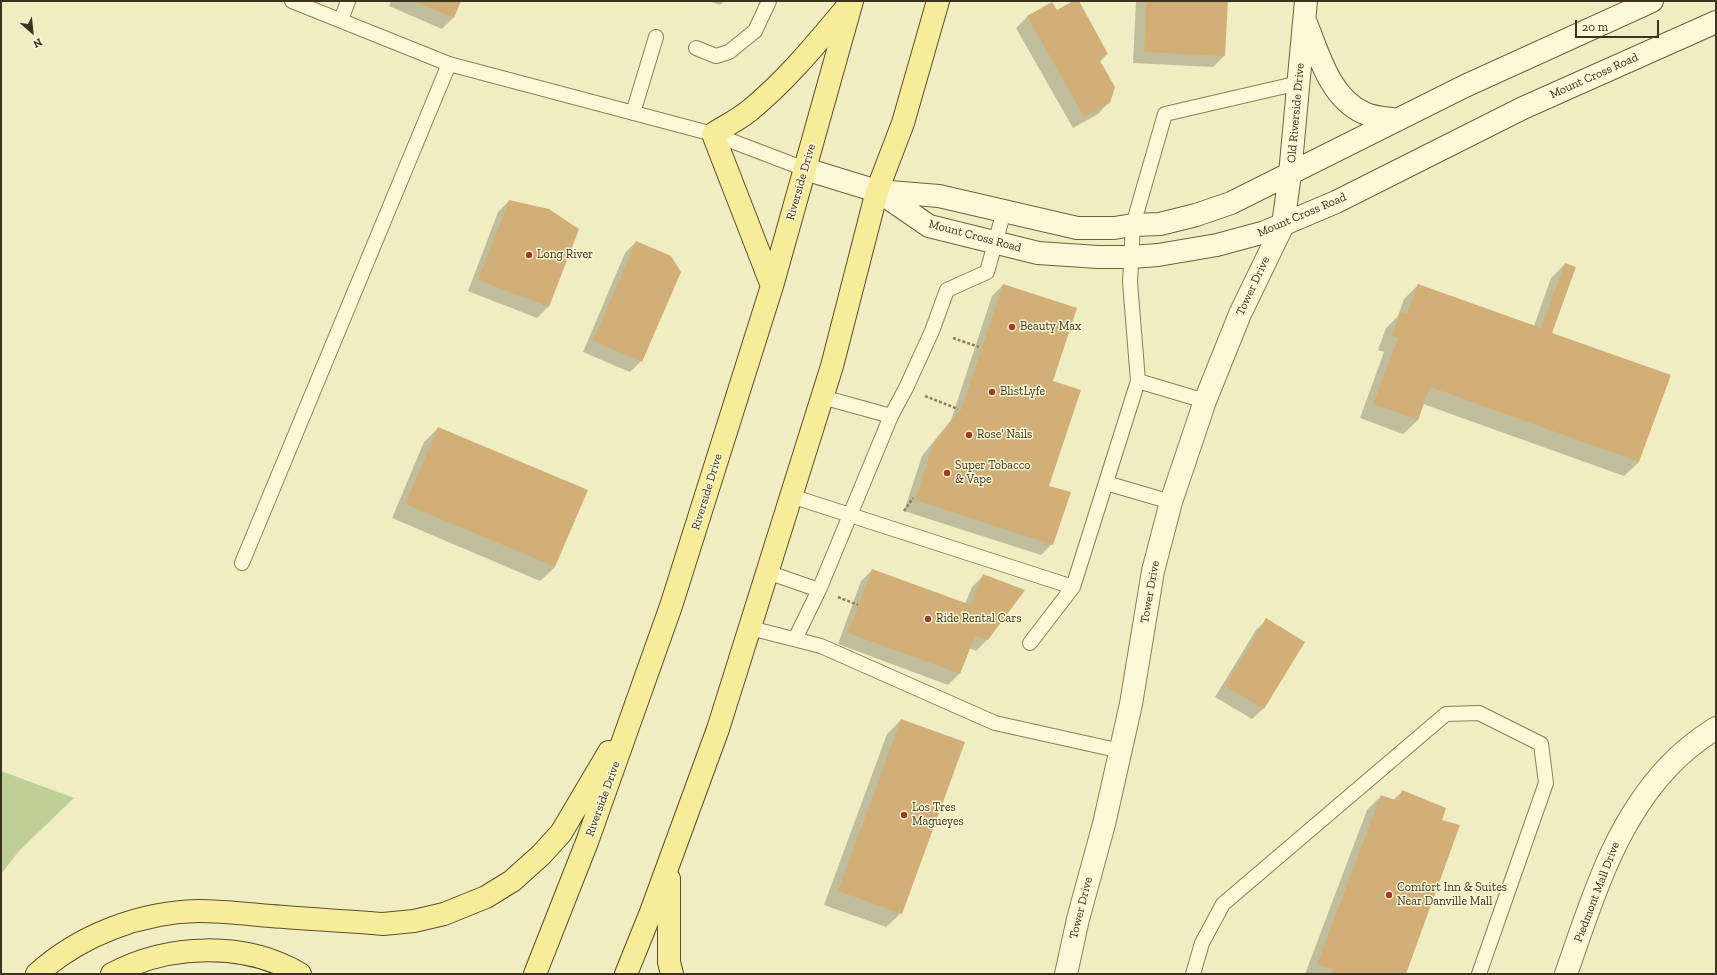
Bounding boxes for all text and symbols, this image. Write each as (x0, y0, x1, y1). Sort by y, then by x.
north arrow (12, 12, 52, 52)
scale bar (1577, 12, 1661, 38)
text: 20 m (1582, 20, 1608, 34)
text: N (31, 35, 44, 51)
street label: Mount Cross Road (1548, 50, 1640, 102)
street label: Old Riverside Drive (1284, 63, 1308, 163)
street label: Riverside Drive (783, 142, 819, 222)
street label: Mount Cross Road (1255, 190, 1349, 240)
street label: Mount Cross Road (927, 217, 1023, 255)
place label: Long River (537, 248, 593, 262)
marker: Long River (524, 250, 534, 260)
street label: Tower Drive (1233, 254, 1273, 318)
place label: Beauty Max (1020, 320, 1081, 334)
marker: Beauty Max (1007, 322, 1017, 332)
place label: BlistLyfe (1000, 385, 1045, 399)
marker: BlistLyfe (987, 387, 997, 397)
place label: Rose' Nails (977, 428, 1032, 442)
marker: Rose' Nails (964, 430, 974, 440)
street label: Riverside Drive (689, 452, 725, 532)
place label: Super Tobacco & Vape (955, 459, 1030, 487)
marker: Super Tobacco & Vape (942, 468, 952, 478)
street label: Tower Drive (1137, 560, 1163, 624)
place label: Ride Rental Cars (936, 612, 1021, 626)
marker: Ride Rental Cars (923, 614, 933, 624)
street label: Riverside Drive (583, 759, 623, 839)
place label: Los Tres Magueyes (912, 801, 964, 829)
marker: Los Tres Magueyes (899, 810, 909, 820)
street label: Piedmont Mall Drive (1571, 840, 1623, 944)
street label: Tower Drive (1066, 875, 1096, 941)
place label: Comfort Inn & Suites Near Danville Mall (1397, 881, 1507, 909)
marker: Comfort Inn & Suites Near Danville Mall (1384, 890, 1394, 900)

